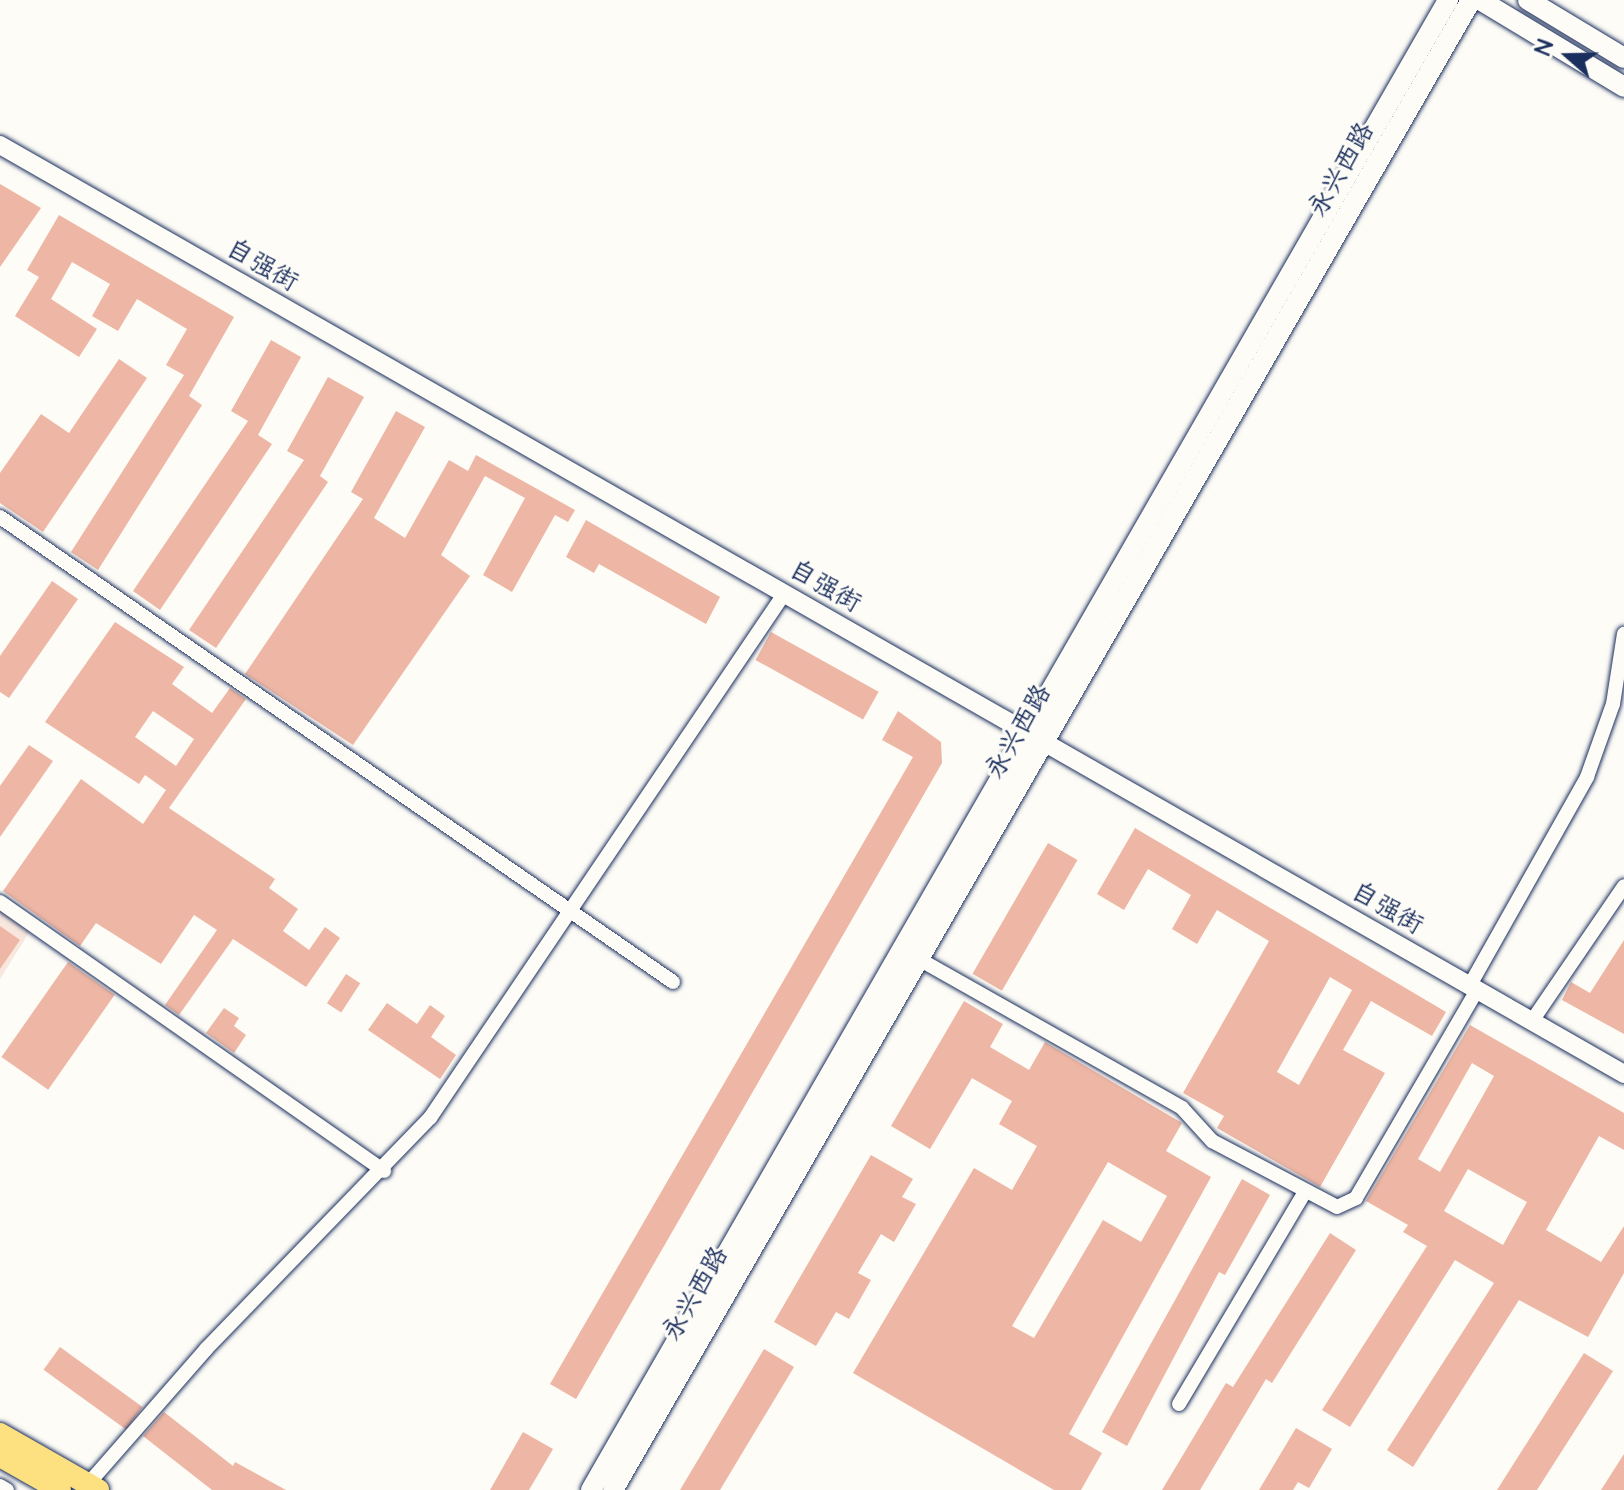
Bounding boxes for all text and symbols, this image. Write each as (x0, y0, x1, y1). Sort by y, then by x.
north arrow (1528, 16, 1608, 96)
text: N (1528, 36, 1562, 59)
street label: 永兴西路 (1302, 117, 1382, 223)
street label: 自强街 (220, 233, 304, 299)
street label: 自强街 (783, 554, 867, 620)
street label: 永兴西路 (979, 679, 1059, 785)
street label: 自强街 (1345, 876, 1429, 942)
street label: 永兴西路 (656, 1241, 736, 1347)

